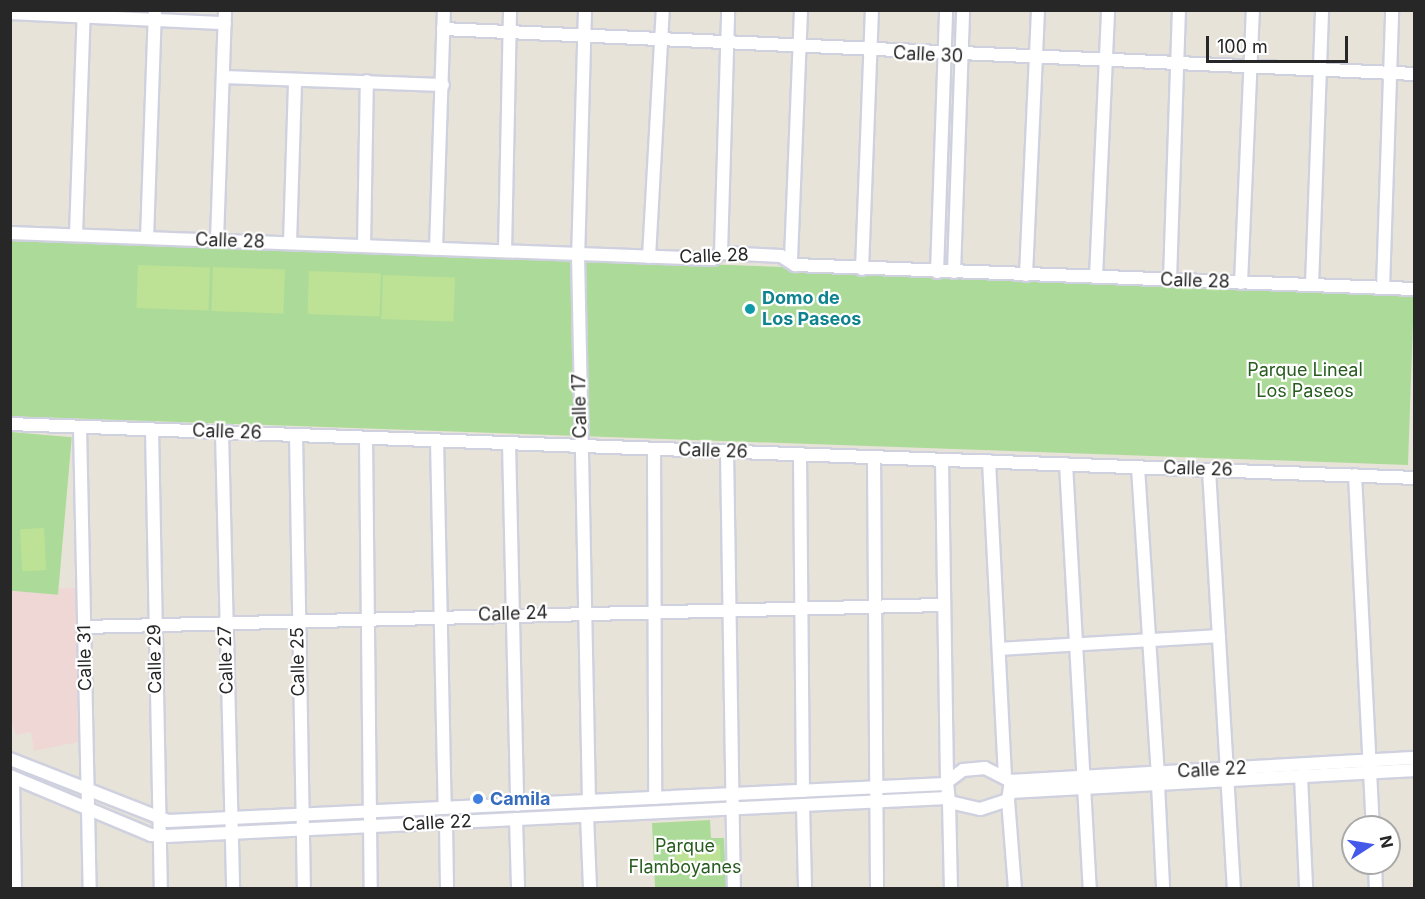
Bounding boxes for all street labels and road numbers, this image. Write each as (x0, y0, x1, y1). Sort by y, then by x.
street label: Calle 30 (892, 42, 964, 68)
street label: Calle 28 (195, 229, 265, 253)
street label: Calle 28 (679, 244, 749, 268)
street label: Calle 28 (1160, 269, 1230, 293)
street label: Calle 17 (569, 373, 591, 439)
street label: Calle 26 (192, 420, 262, 444)
street label: Calle 26 (678, 439, 748, 463)
street label: Calle 26 (1163, 457, 1233, 481)
street label: Calle 24 (478, 602, 548, 626)
street label: Calle 29 (144, 624, 166, 694)
street label: Calle 31 (74, 625, 96, 691)
street label: Calle 27 (214, 625, 238, 695)
street label: Calle 25 (287, 627, 309, 697)
street label: Calle 22 (1177, 757, 1247, 783)
street label: Calle 22 (402, 810, 472, 836)

